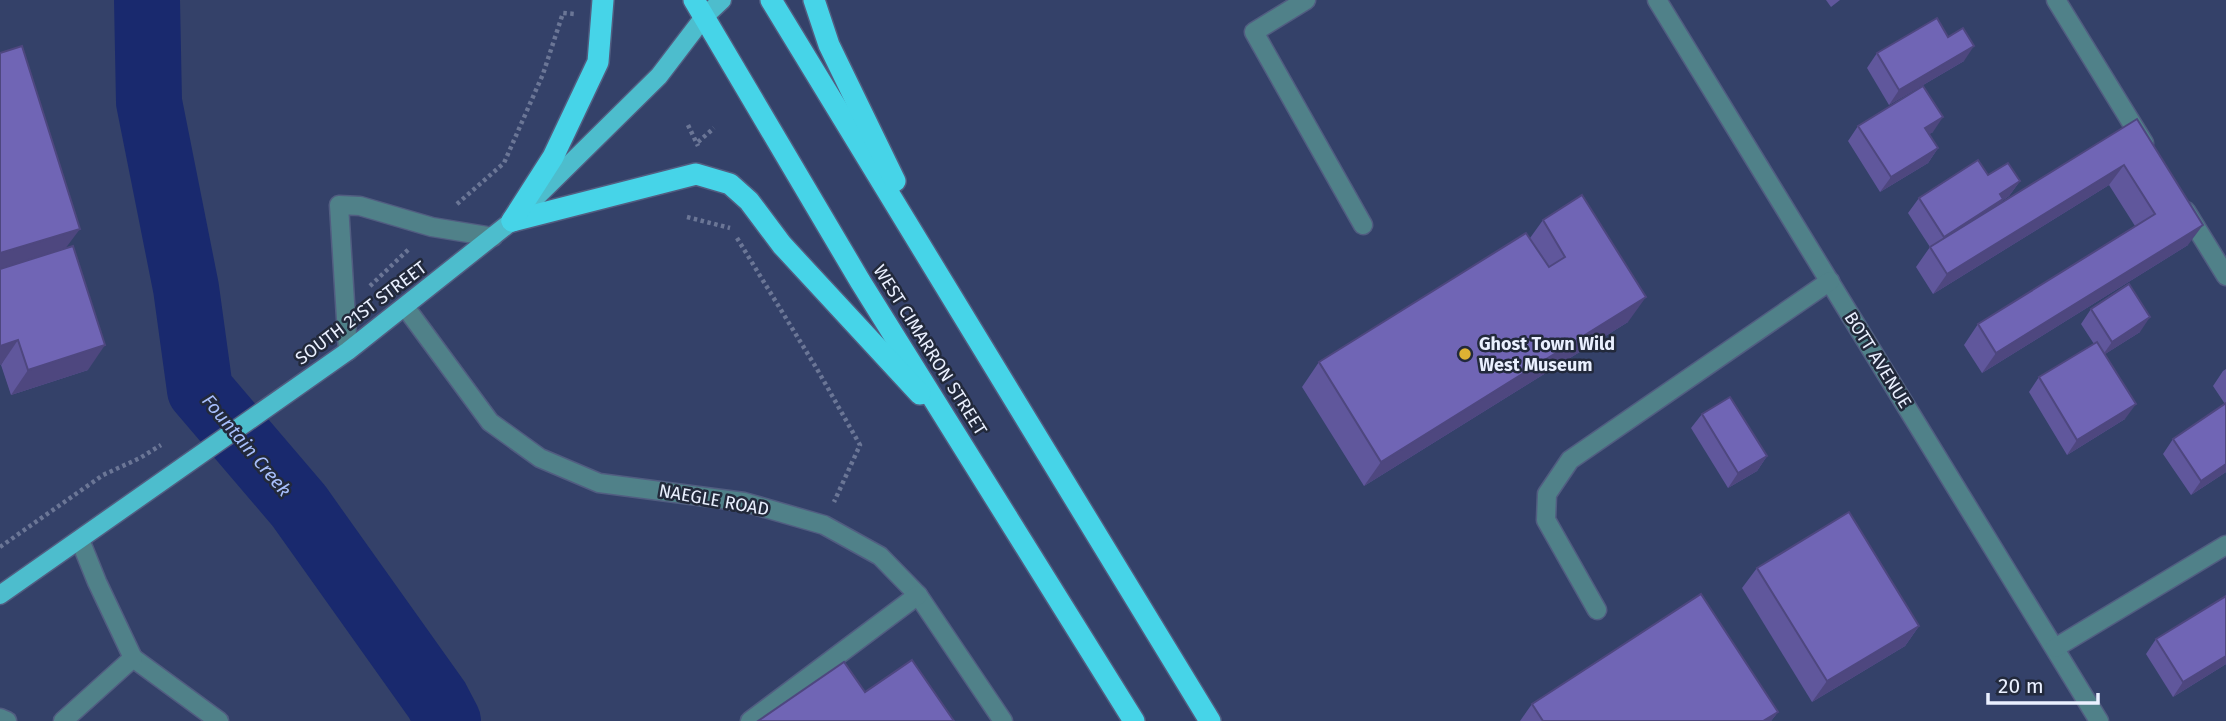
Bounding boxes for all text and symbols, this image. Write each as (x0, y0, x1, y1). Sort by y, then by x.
street label: SOUTH 21ST STREET (291, 256, 431, 369)
street label: WEST CIMARRON STREET (869, 261, 992, 440)
street label: BOTT AVENUE (1840, 308, 1916, 412)
place label: Ghost Town Wild West Museum (1479, 333, 1615, 376)
marker: Ghost Town Wild West Museum (1457, 346, 1473, 362)
water label: Fountain Creek (197, 389, 296, 501)
street label: NAEGLE ROAD (657, 479, 771, 521)
scale bar (1988, 662, 2098, 706)
text: 20 m (1998, 673, 2044, 699)

